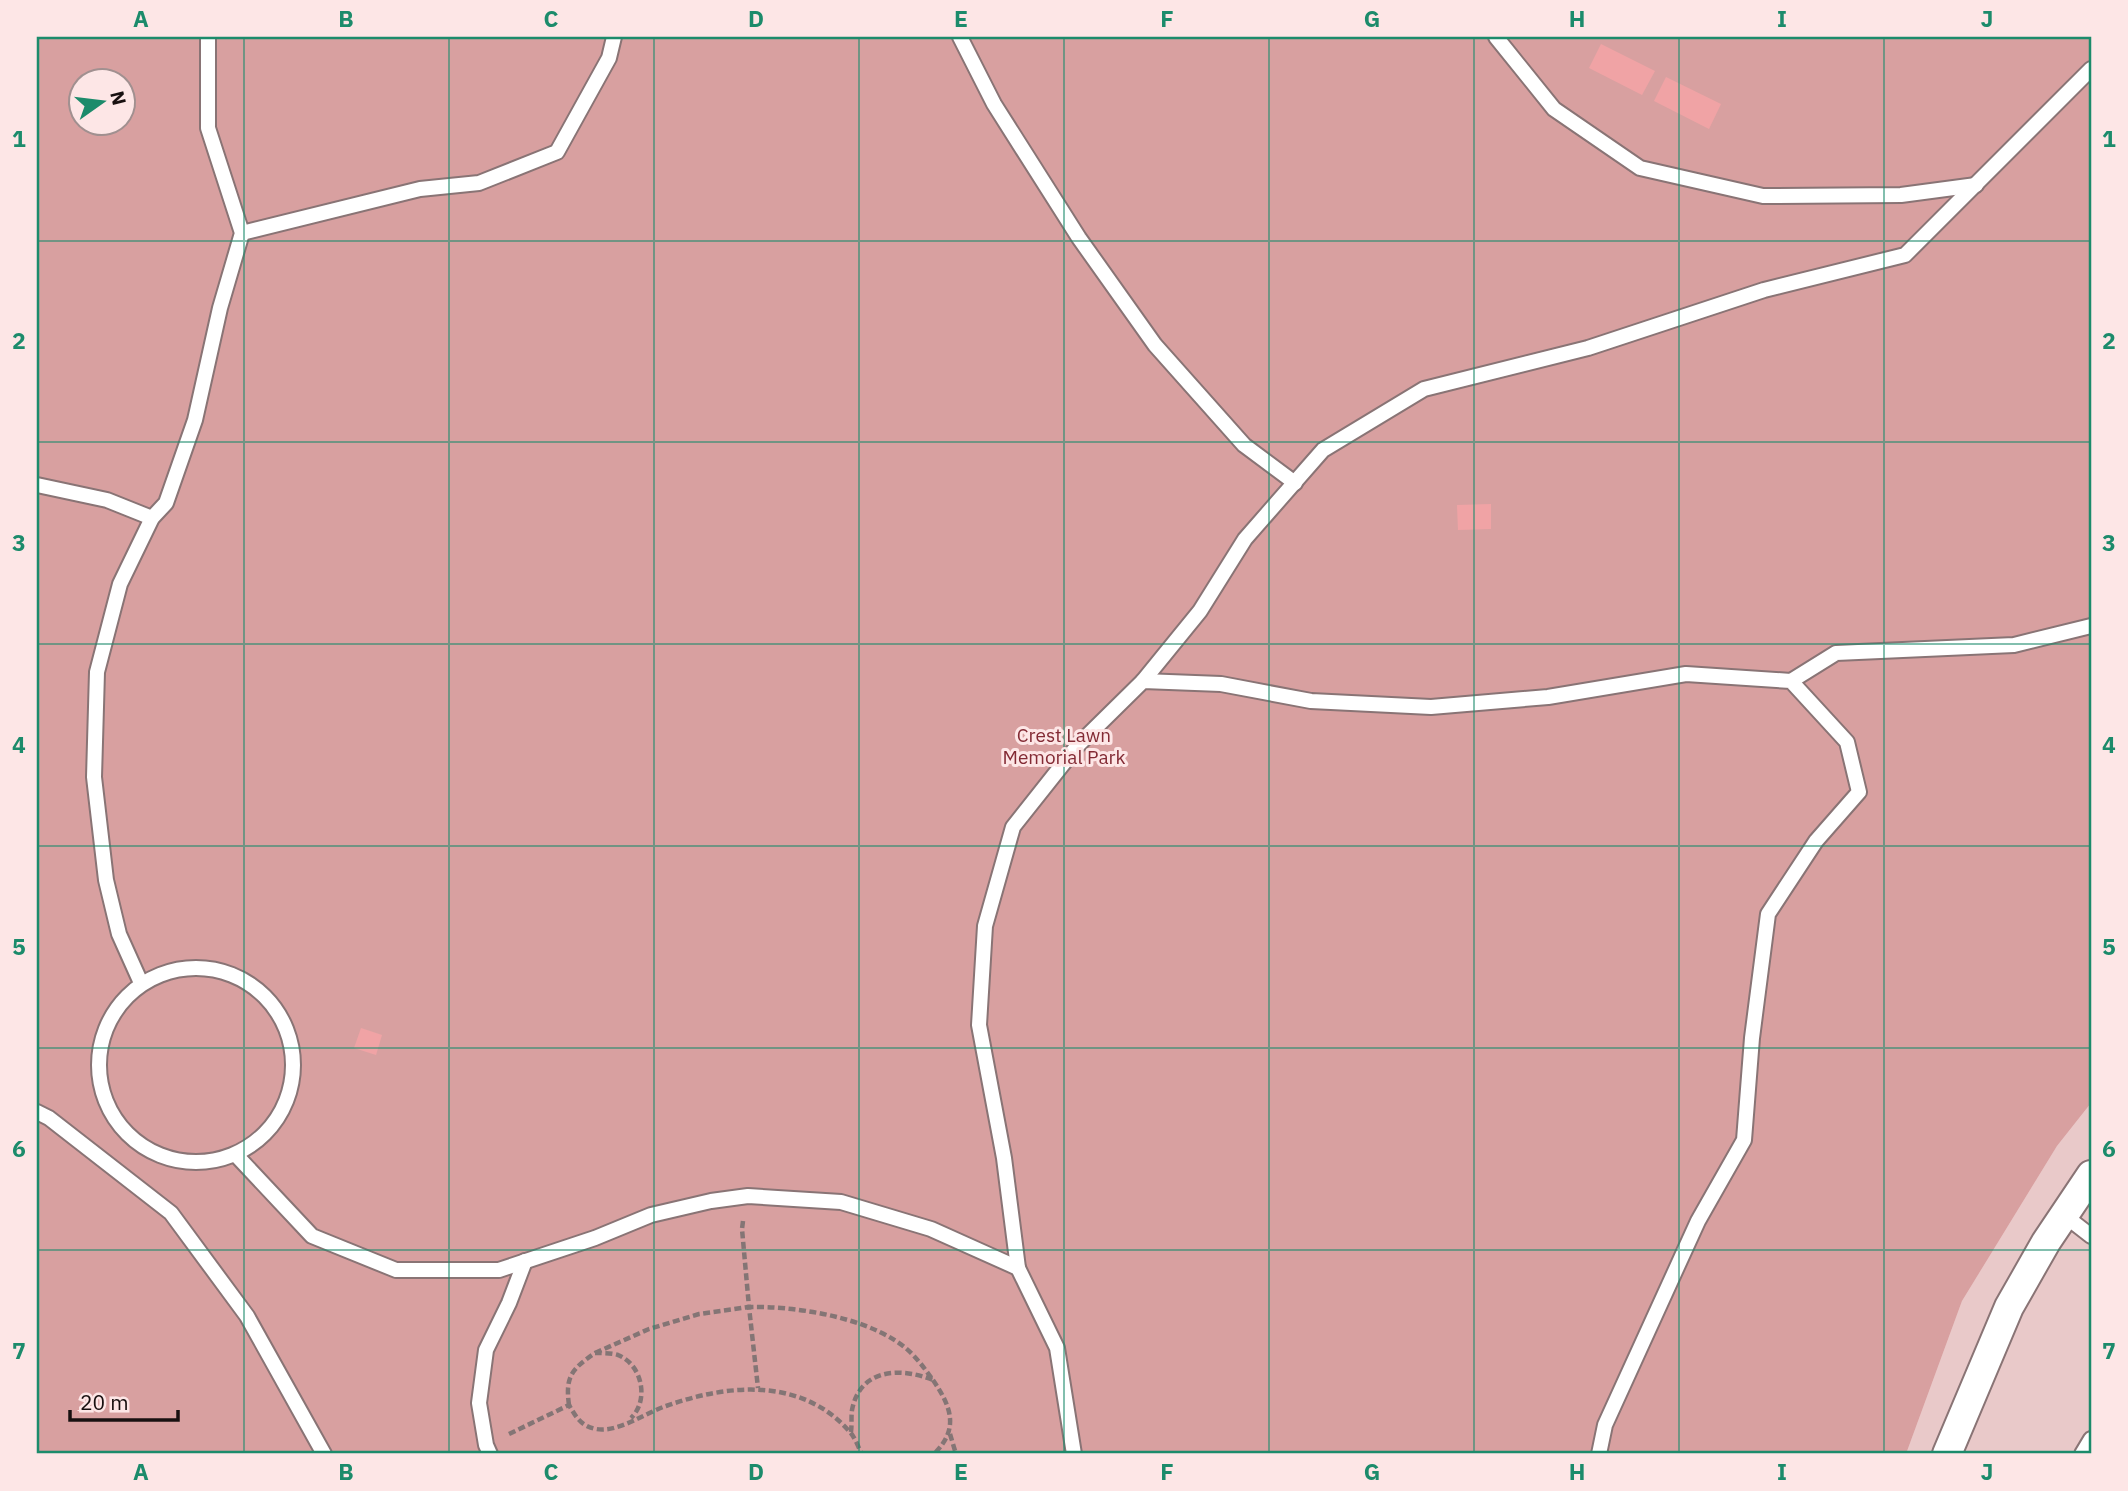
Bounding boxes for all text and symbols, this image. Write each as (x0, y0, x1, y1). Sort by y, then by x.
text: A (133, 3, 149, 33)
text: B (338, 3, 354, 33)
text: C (544, 3, 559, 33)
text: D (748, 3, 764, 33)
text: E (954, 3, 968, 33)
text: F (1160, 3, 1174, 33)
text: G (1364, 3, 1380, 33)
text: H (1569, 3, 1585, 33)
text: I (1777, 3, 1787, 33)
text: J (1981, 3, 1993, 33)
north arrow (66, 66, 136, 136)
text: N (105, 88, 132, 107)
text: 1 (12, 123, 26, 153)
text: 1 (2102, 123, 2116, 153)
text: 2 (12, 325, 26, 355)
text: 2 (2102, 325, 2116, 355)
text: 3 (12, 527, 26, 557)
text: 3 (2102, 527, 2116, 557)
park label: Crest Lawn Memorial Park (1002, 723, 1126, 769)
text: 4 (12, 729, 26, 759)
text: 4 (2102, 729, 2116, 759)
text: 5 (12, 931, 26, 961)
text: 5 (2102, 931, 2116, 961)
text: 6 (12, 1133, 26, 1163)
text: 6 (2102, 1133, 2116, 1163)
text: 7 (12, 1335, 26, 1365)
text: 7 (2102, 1335, 2116, 1365)
scale bar (70, 1379, 178, 1423)
text: 20 m (80, 1388, 129, 1416)
text: A (133, 1456, 149, 1486)
text: B (338, 1456, 354, 1486)
text: C (544, 1456, 559, 1486)
text: D (748, 1456, 764, 1486)
text: E (954, 1456, 968, 1486)
text: F (1160, 1456, 1174, 1486)
text: G (1364, 1456, 1380, 1486)
text: H (1569, 1456, 1585, 1486)
text: I (1777, 1456, 1787, 1486)
text: J (1981, 1456, 1993, 1486)

